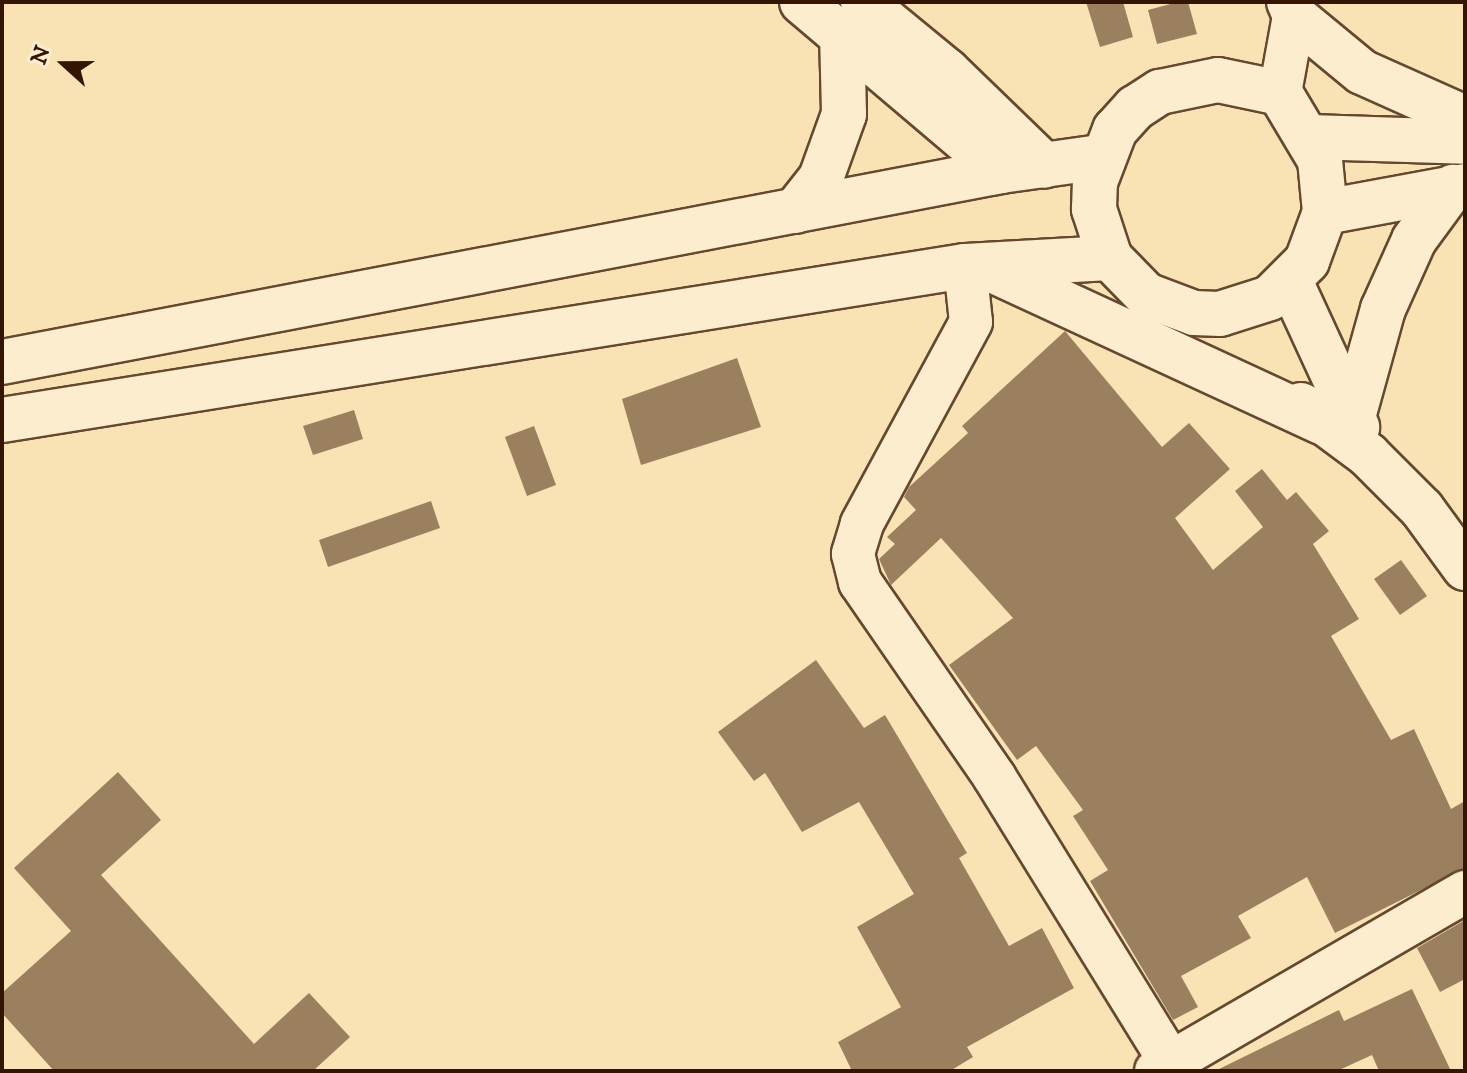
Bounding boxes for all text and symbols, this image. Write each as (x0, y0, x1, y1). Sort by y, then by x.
north arrow (24, 24, 104, 104)
text: N (25, 42, 57, 68)

